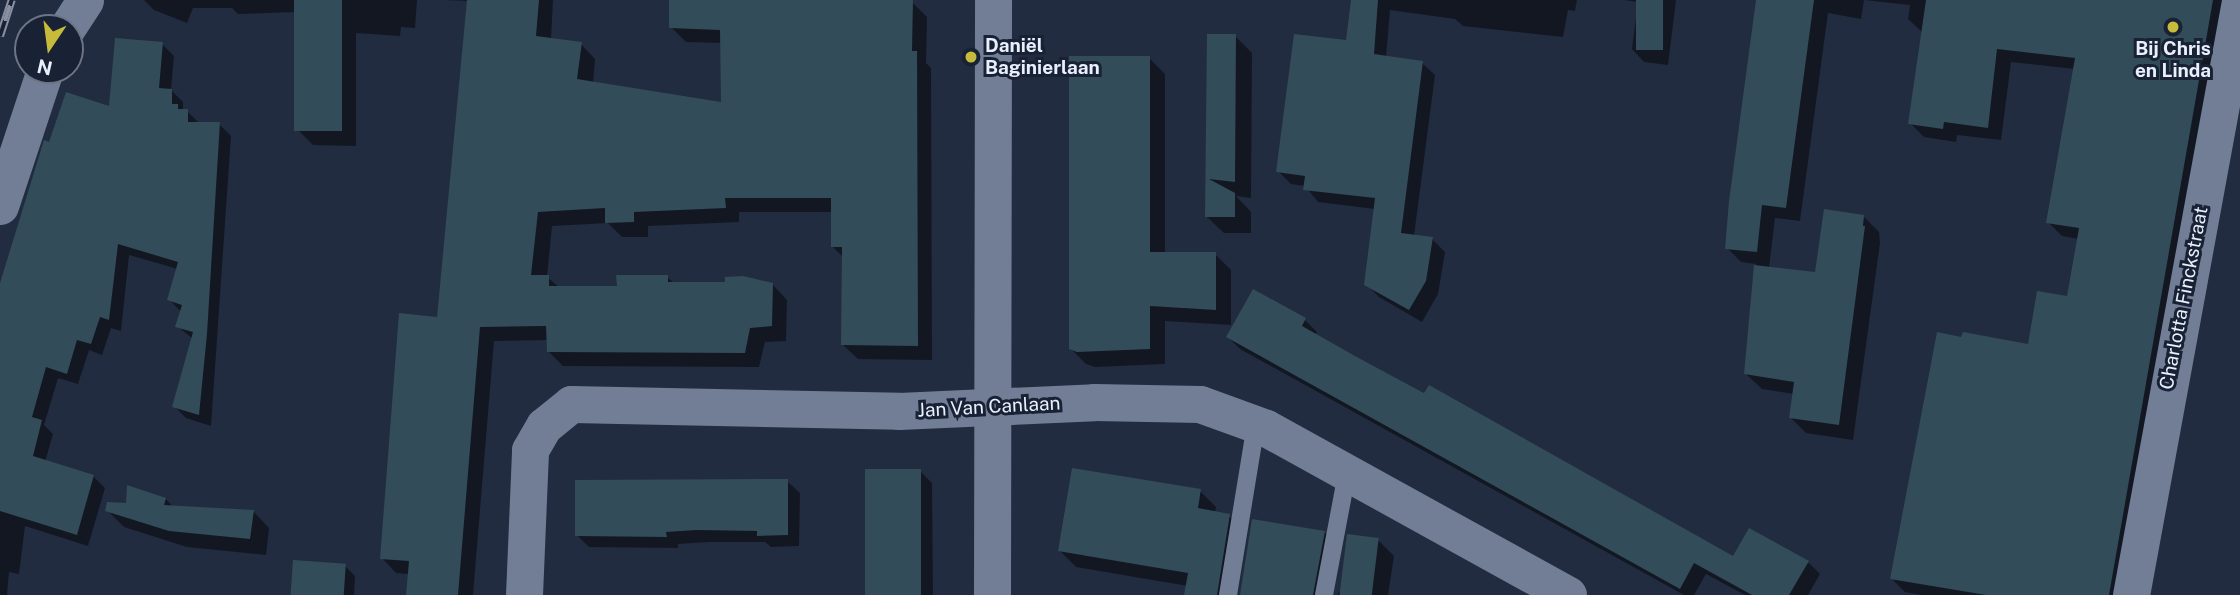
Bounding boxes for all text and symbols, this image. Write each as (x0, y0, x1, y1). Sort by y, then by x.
north arrow (14, 14, 84, 84)
marker: Bij Chris en Linda (2165, 19, 2181, 35)
place label: Daniël Baginierlaan (985, 35, 1100, 79)
place label: Bij Chris en Linda (2135, 38, 2211, 82)
marker: Daniël Baginierlaan (963, 49, 979, 65)
text: N (35, 55, 54, 80)
street label: Charlotta Finckstraat (2155, 205, 2213, 391)
street label: Jan Van Canlaan (917, 392, 1061, 422)

